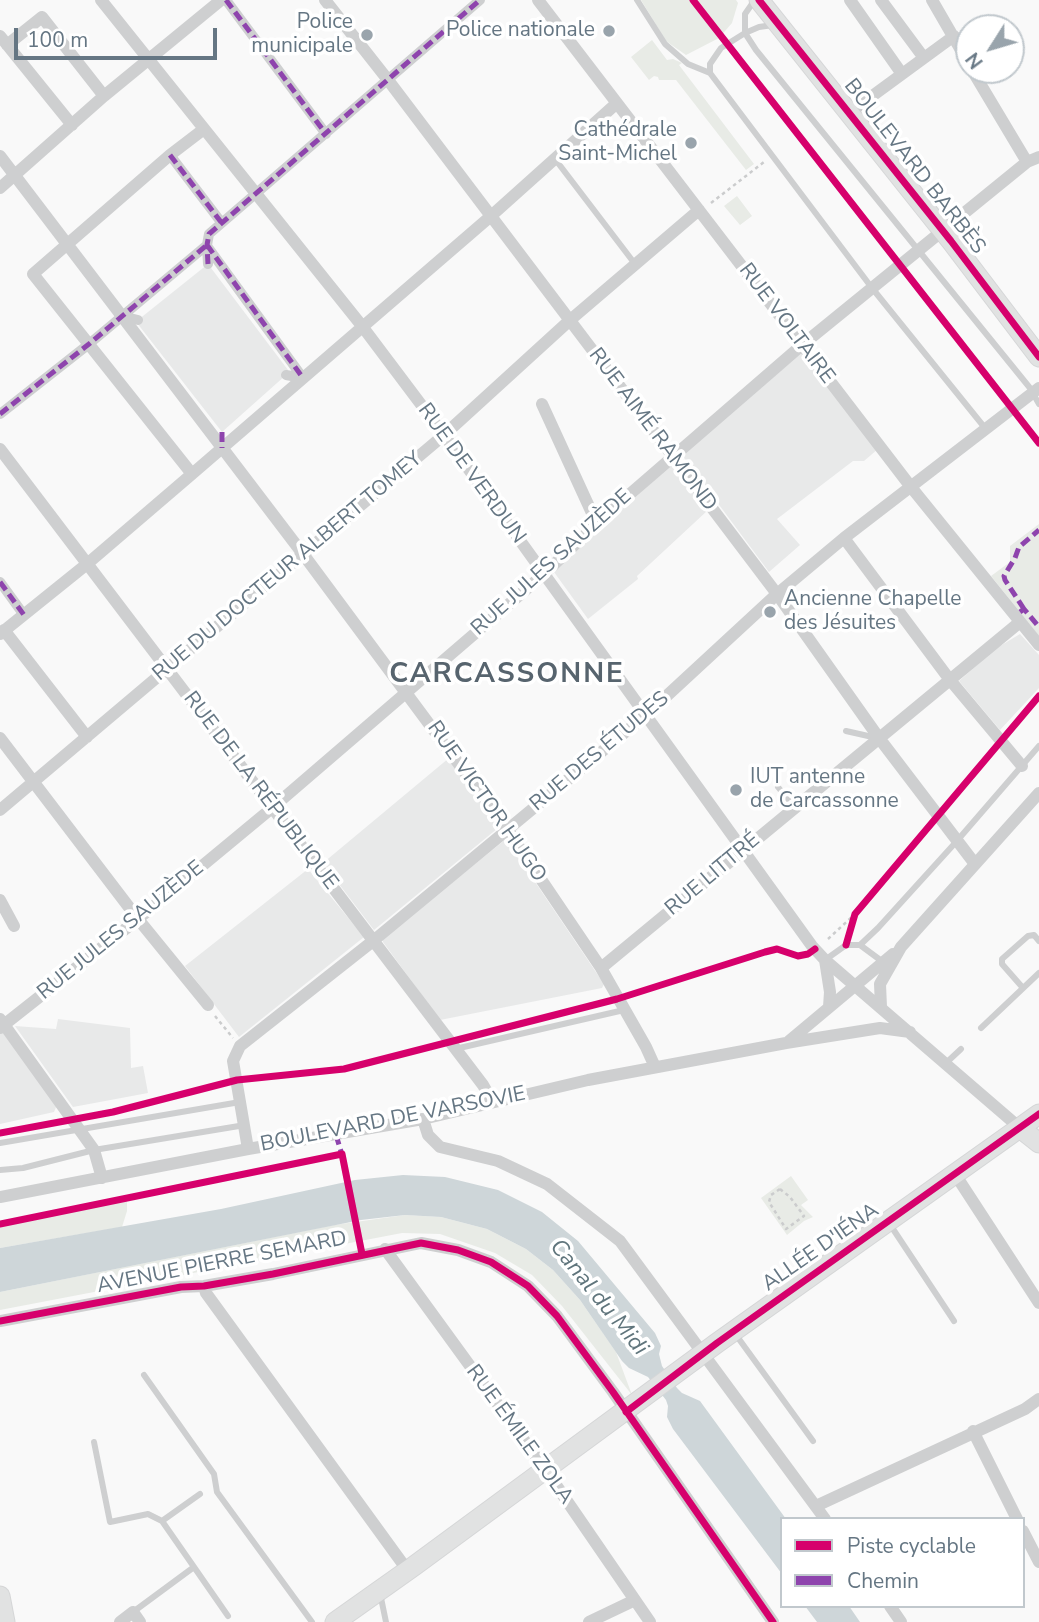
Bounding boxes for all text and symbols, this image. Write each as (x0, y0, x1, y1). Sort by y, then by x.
place label: Police municipale (251, 10, 353, 60)
scale bar (18, 14, 220, 58)
north arrow (955, 14, 1025, 84)
place label: Police nationale (446, 18, 595, 44)
marker: Police nationale (601, 23, 617, 39)
text: 100 m (27, 26, 88, 54)
marker: Police municipale (359, 27, 375, 43)
text: N (960, 47, 989, 74)
street label: BOULEVARD BARBÈS (838, 74, 990, 260)
place label: Cathédrale Saint-Michel (558, 118, 677, 168)
marker: Cathédrale Saint-Michel (683, 135, 699, 151)
street label: RUE VOLTAIRE (733, 259, 839, 389)
street label: RUE AIMÉ RAMOND (582, 344, 722, 516)
street label: RUE DE VERDUN (412, 399, 530, 549)
street label: RUE DU DOCTEUR ALBERT TOMEY (148, 447, 428, 687)
street label: RUE JULES SAUZÈDE (467, 485, 637, 641)
place label: Ancienne Chapelle des Jésuites (784, 587, 962, 637)
marker: Ancienne Chapelle des Jésuites (762, 604, 778, 620)
district label: CARCASSONNE (391, 658, 623, 692)
street label: RUE DE LA RÉPUBLIQUE (177, 687, 343, 895)
street label: RUE DES ÉTUDES (526, 687, 674, 817)
street label: RUE VICTOR HUGO (421, 717, 551, 887)
place label: IUT antenne de Carcassonne (750, 765, 899, 815)
marker: IUT antenne de Carcassonne (728, 782, 744, 798)
street label: RUE LITTRÉ (661, 828, 765, 922)
street label: RUE JULES SAUZÈDE (33, 856, 209, 1006)
street label: BOULEVARD DE VARSOVIE (258, 1082, 528, 1158)
street label: ALLÉE D'IÉNA (758, 1198, 884, 1298)
street label: AVENUE PIERRE SEMARD (95, 1226, 349, 1300)
water label: Canal du Midi (543, 1234, 653, 1362)
street label: RUE ÉMILE ZOLA (460, 1360, 578, 1510)
legend (780, 1517, 1025, 1608)
text: Piste cyclable (847, 1532, 976, 1560)
text: Chemin (847, 1567, 919, 1595)

